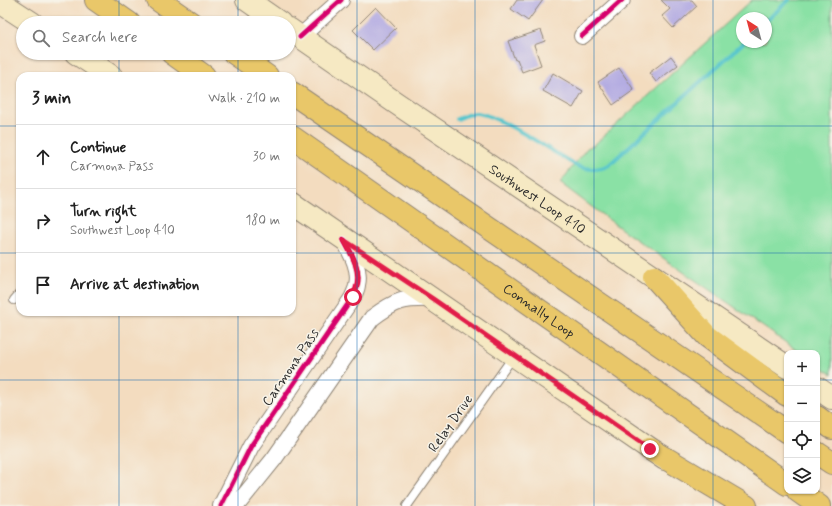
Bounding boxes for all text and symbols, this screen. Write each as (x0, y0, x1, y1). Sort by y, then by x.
north arrow (736, 12, 772, 48)
search box (16, 16, 296, 60)
icon: search (30, 27, 52, 49)
text: Search here (62, 28, 138, 48)
text: 3 min (32, 87, 71, 109)
text: Walk · 210 m (208, 90, 280, 107)
text: Continue (70, 138, 126, 158)
icon: ahead (32, 146, 54, 168)
text: 30 m (253, 148, 280, 165)
text: Carmona Pass (70, 158, 154, 175)
street label: Southwest Loop 410 (485, 160, 589, 239)
text: Turn right (70, 202, 137, 222)
icon: right (32, 210, 54, 232)
text: 180 m (245, 212, 280, 229)
text: Southwest Loop 410 (70, 222, 175, 239)
icon: arrive (32, 274, 54, 296)
text: Arrive at destination (70, 275, 199, 295)
street label: Connally Loop (499, 280, 578, 343)
route start (344, 288, 362, 306)
street label: Carmona Pass (258, 325, 323, 410)
map controls (784, 350, 820, 494)
button: + (784, 350, 820, 386)
button: − (784, 386, 820, 422)
street label: Relay Drive (424, 391, 477, 456)
button: locate (784, 422, 820, 458)
route end (641, 440, 659, 458)
button: layers (784, 458, 820, 494)

